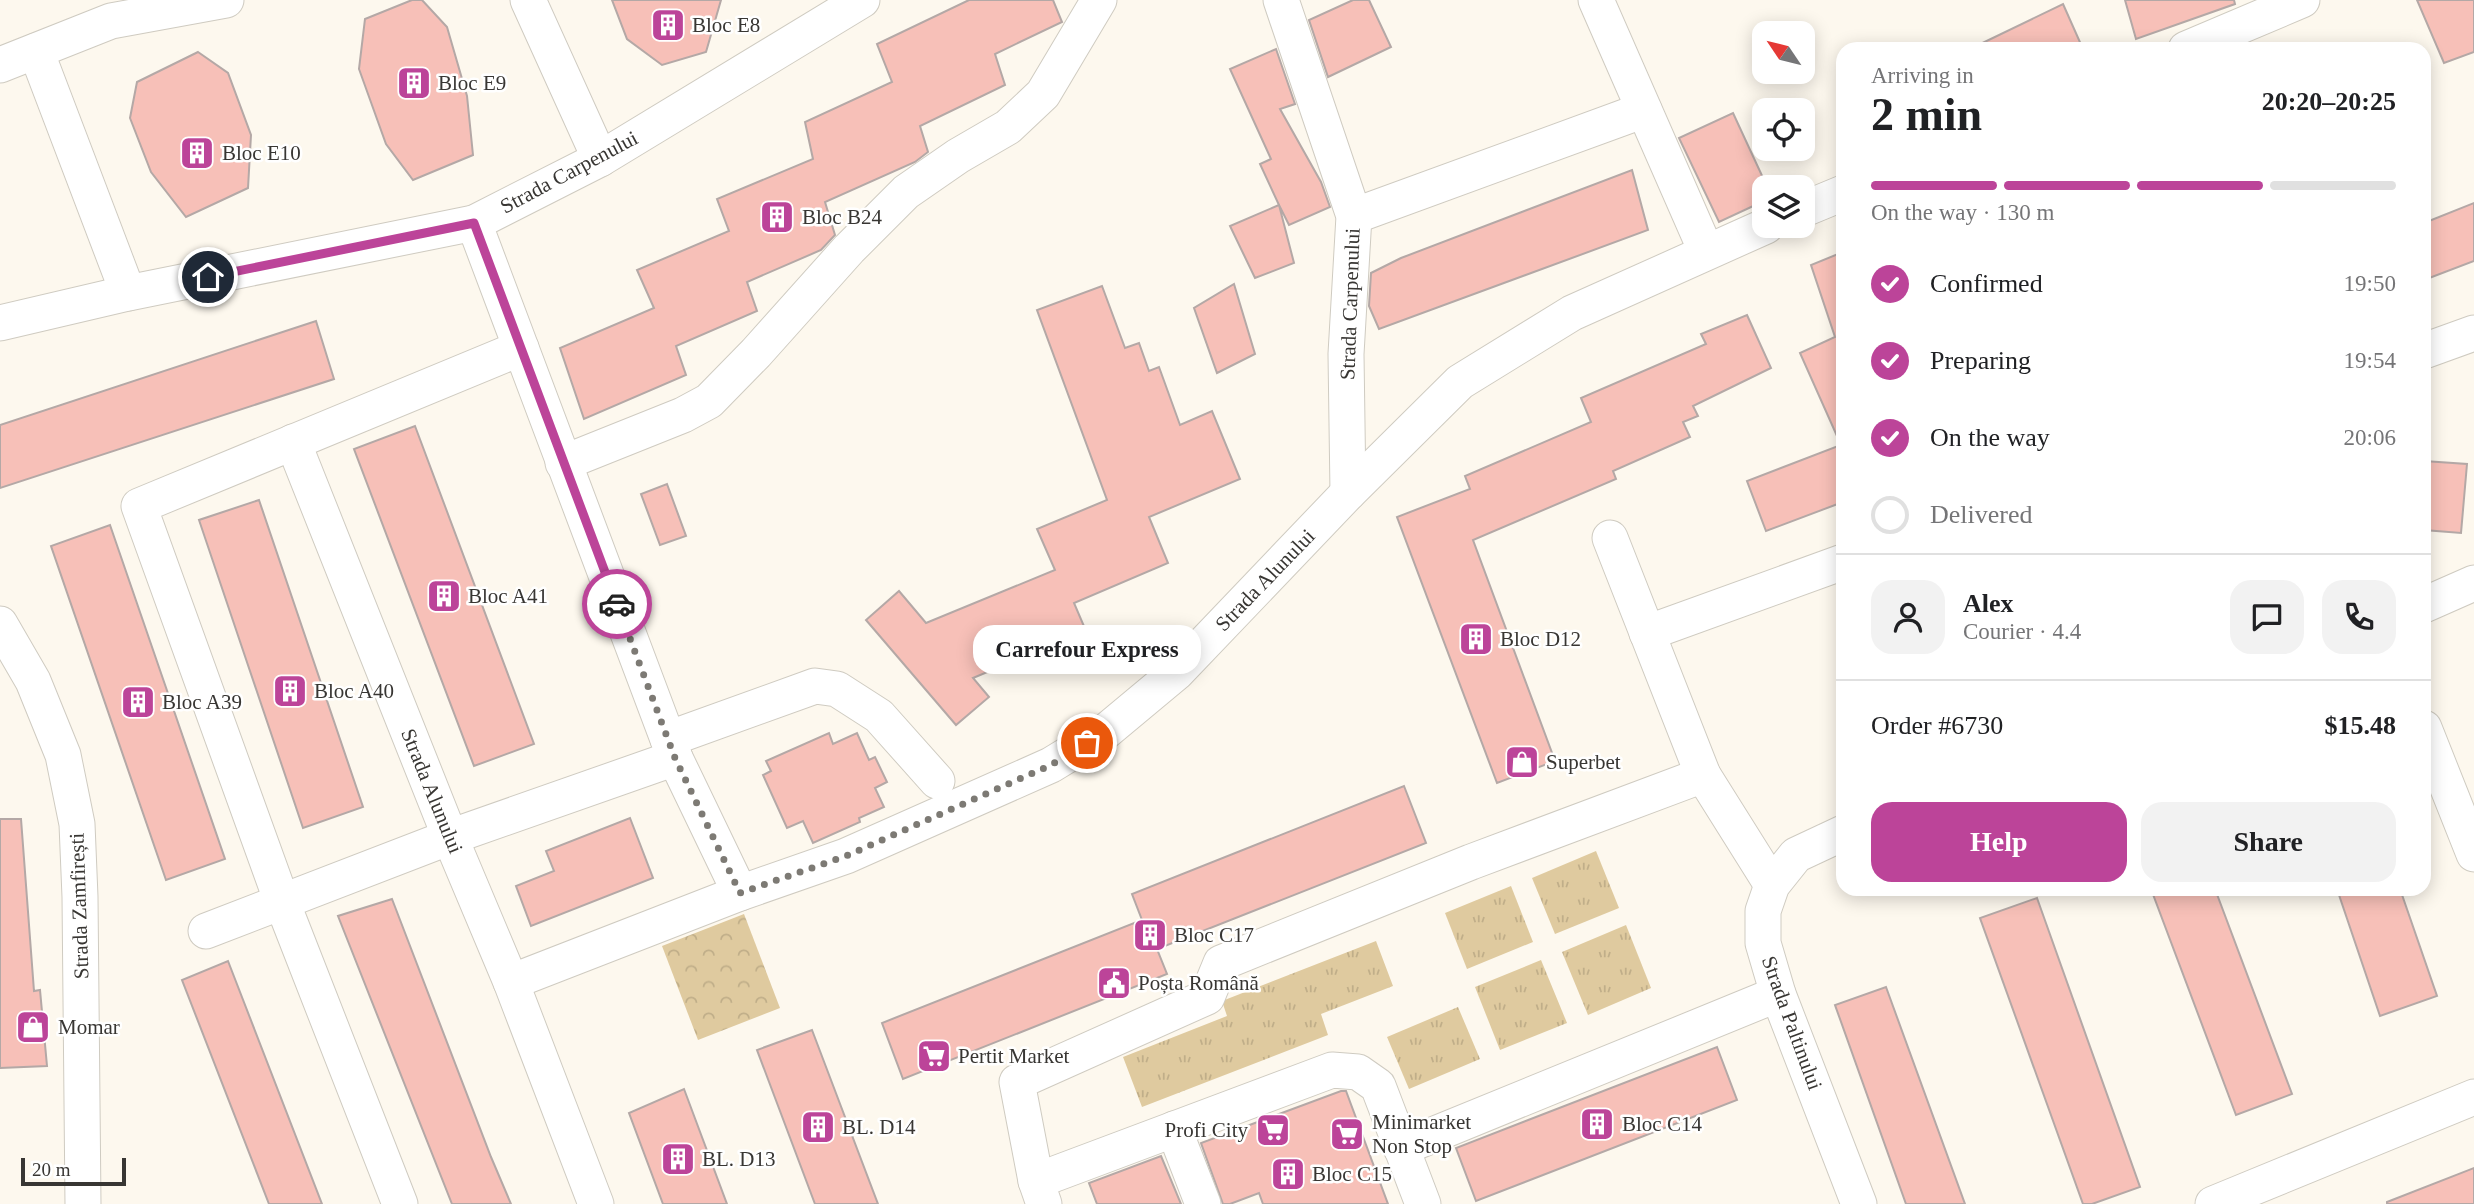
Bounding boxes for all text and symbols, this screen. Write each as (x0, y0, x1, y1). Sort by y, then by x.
building icon: Bloc E8 (649, 6, 687, 44)
place label: Bloc E8 (692, 13, 760, 37)
north arrow (1752, 21, 1815, 84)
map controls (1752, 21, 1815, 238)
text: Arriving in (1871, 63, 1974, 88)
building icon: Bloc E9 (395, 64, 433, 102)
place label: Bloc E9 (438, 71, 506, 95)
text: 20:20–20:25 (2262, 87, 2396, 116)
text: 2 min (1871, 89, 1982, 140)
button: locate (1752, 98, 1815, 161)
street label: Strada Carpenului (496, 126, 642, 218)
building icon: Bloc E10 (178, 134, 216, 172)
place label: Bloc E10 (222, 141, 301, 165)
button: layers (1752, 175, 1815, 238)
building icon: Bloc B24 (758, 198, 796, 236)
text: On the way · 130 m (1871, 200, 2054, 225)
place label: Bloc B24 (802, 205, 882, 229)
street label: Strada Carpenului (1335, 227, 1365, 380)
pin (178, 247, 238, 307)
icon: home (189, 258, 227, 296)
icon: check (1871, 265, 1909, 303)
text: Confirmed (1930, 269, 2043, 298)
text: 19:50 (2344, 271, 2396, 296)
icon: check (1871, 342, 1909, 380)
text: Preparing (1930, 346, 2031, 375)
text: 19:54 (2344, 348, 2396, 373)
icon: check (1871, 419, 1909, 457)
text: On the way (1930, 423, 2050, 452)
text: 20:06 (2344, 425, 2396, 450)
text: Delivered (1930, 500, 2033, 529)
street label: Strada Alunului (1210, 524, 1320, 636)
courier (582, 569, 652, 639)
building icon: Bloc A41 (425, 577, 463, 615)
button: person (1871, 580, 1945, 654)
button: chat (2230, 580, 2304, 654)
button: phone (2322, 580, 2396, 654)
place label: Bloc A41 (468, 584, 548, 608)
icon: car (598, 585, 636, 623)
text: Alex (1963, 589, 2014, 618)
text: Courier · 4.4 (1963, 619, 2081, 644)
building icon: Bloc D12 (1457, 620, 1495, 658)
callout: Carrefour Express (973, 624, 1201, 673)
place label: Bloc D12 (1500, 627, 1581, 651)
text: Carrefour Express (995, 637, 1179, 662)
building icon: Bloc A40 (271, 672, 309, 710)
place label: Bloc A40 (314, 679, 394, 703)
building icon: Bloc A39 (119, 683, 157, 721)
place label: Bloc A39 (162, 690, 242, 714)
text: Order #6730 (1871, 711, 2003, 740)
text: $15.48 (2325, 711, 2396, 740)
pin (1057, 713, 1117, 773)
icon: bag (1068, 724, 1106, 762)
street label: Strada Alunului (396, 725, 468, 857)
shop icon: Superbet (1503, 743, 1541, 781)
place label: Superbet (1546, 750, 1621, 774)
button: Help (1871, 802, 2127, 882)
button: Share (2141, 802, 2396, 882)
street label: Strada Zamfirești (64, 832, 94, 980)
building icon: Bloc C17 (1131, 916, 1169, 954)
place label: Bloc C17 (1174, 923, 1254, 947)
street label: Strada Paltinului (1757, 953, 1827, 1093)
public building icon: Poșta Română (1095, 964, 1133, 1002)
place label: Poșta Română (1138, 971, 1259, 995)
shop icon: Momar (14, 1008, 52, 1046)
place label: Momar (58, 1015, 120, 1039)
supermarket icon: Pertit Market (915, 1037, 953, 1075)
place label: Pertit Market (958, 1044, 1070, 1068)
building icon: Bloc C14 (1578, 1105, 1616, 1143)
building icon: BL. D14 (799, 1108, 837, 1146)
place label: Minimarket Non Stop (1372, 1110, 1471, 1158)
supermarket icon: Profi City (1254, 1111, 1292, 1149)
place label: Bloc C14 (1622, 1112, 1702, 1136)
place label: BL. D14 (842, 1115, 916, 1139)
supermarket icon: Minimarket Non Stop (1328, 1115, 1366, 1153)
place label: Profi City (1165, 1118, 1248, 1142)
building icon: BL. D13 (659, 1140, 697, 1178)
place label: BL. D13 (702, 1147, 776, 1171)
scale bar (21, 1155, 126, 1187)
building icon: Bloc C15 (1269, 1155, 1307, 1193)
text: 20 m (32, 1159, 71, 1180)
place label: Bloc C15 (1312, 1162, 1392, 1186)

